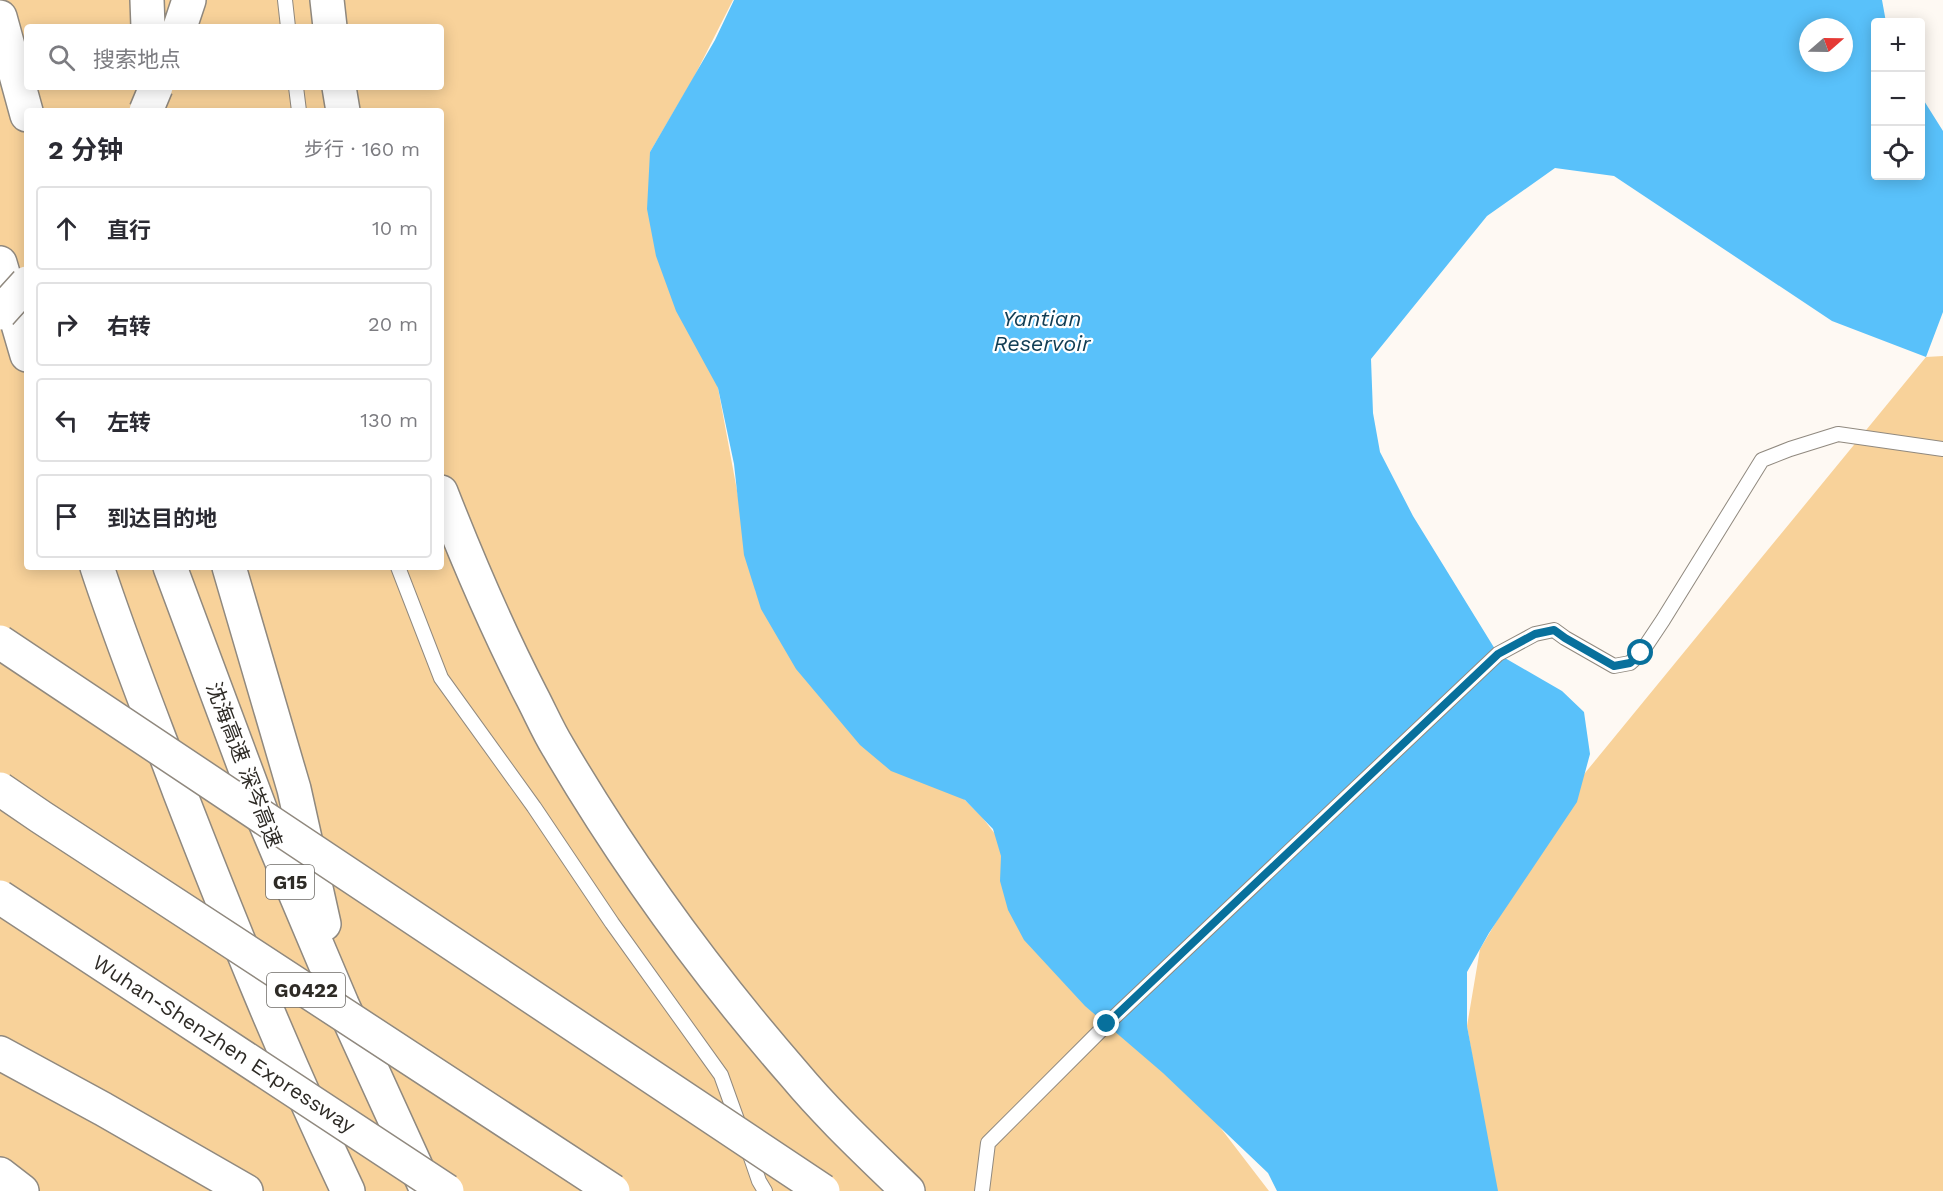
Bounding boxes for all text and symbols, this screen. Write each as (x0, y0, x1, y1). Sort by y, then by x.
north arrow (1799, 18, 1853, 72)
map controls (1871, 18, 1925, 180)
button: + (1871, 18, 1925, 72)
search box (24, 24, 444, 90)
icon: search (45, 41, 78, 74)
text: 搜索地点 (93, 47, 181, 72)
button: − (1871, 72, 1925, 126)
button: locate (1871, 126, 1925, 180)
text: 2 分钟 (48, 135, 123, 165)
text: 步行 · 160 m (304, 137, 420, 161)
icon: ahead (50, 212, 83, 245)
text: 10 m (372, 216, 418, 240)
text: 直行 (107, 218, 151, 243)
water label: Yantian Reservoir (994, 306, 1092, 356)
icon: right (50, 308, 83, 341)
text: 20 m (368, 312, 418, 336)
text: 右转 (107, 314, 151, 339)
icon: left (50, 404, 83, 437)
text: 130 m (360, 408, 418, 432)
text: 左转 (107, 410, 151, 435)
icon: arrive (50, 500, 83, 533)
text: 到达目的地 (107, 506, 217, 531)
route start (1627, 639, 1653, 665)
street label: 沈海高速 深岑高速 (201, 679, 288, 851)
road number: G15 (266, 865, 314, 899)
street label: Wuhan-Shenzhen Expressway (88, 949, 360, 1138)
road number: G0422 (267, 973, 345, 1007)
route end (1093, 1010, 1119, 1036)

